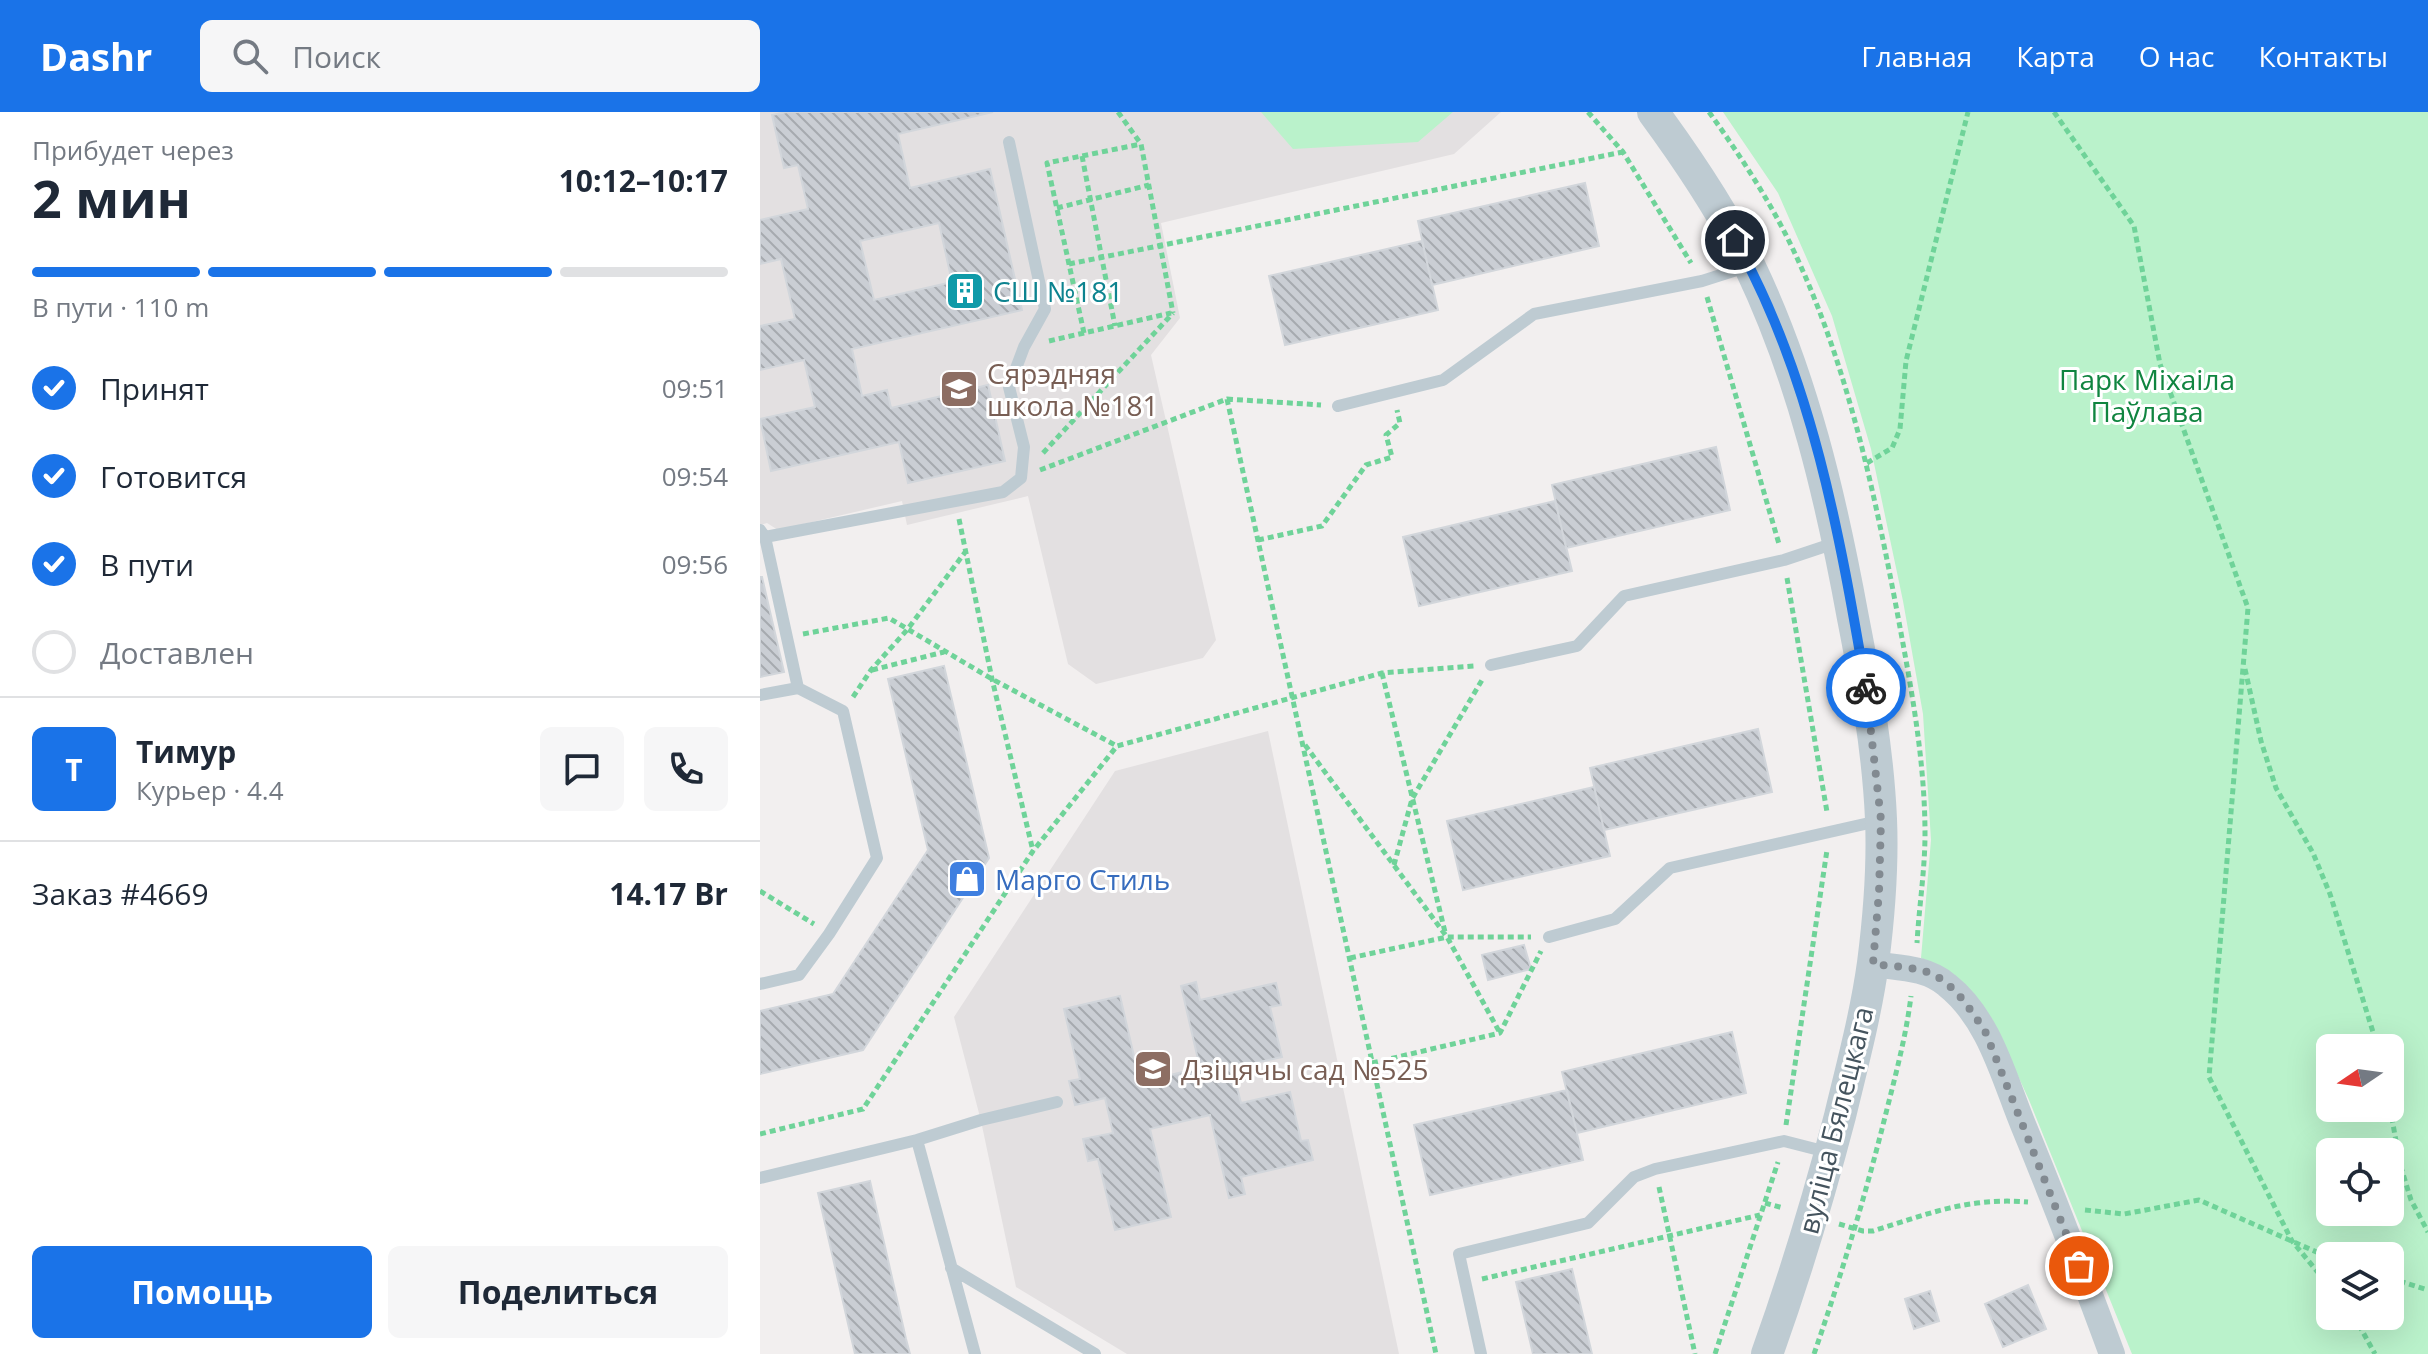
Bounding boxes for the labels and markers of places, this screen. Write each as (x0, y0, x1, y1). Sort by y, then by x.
pin (1701, 206, 1769, 274)
building icon: СШ №181 (944, 270, 986, 312)
place label: СШ №181 (993, 272, 1123, 310)
place label: Сярэдняя школа №181 (987, 354, 1159, 424)
school or university icon: Сярэдняя школа №181 (938, 368, 980, 410)
shop icon: Марго Стиль (946, 858, 988, 900)
place label: Марго Стиль (995, 860, 1170, 898)
school or university icon: Дзіцячы сад №525 (1132, 1048, 1174, 1090)
place label: Дзіцячы сад №525 (1181, 1050, 1428, 1088)
pin (2045, 1232, 2113, 1300)

